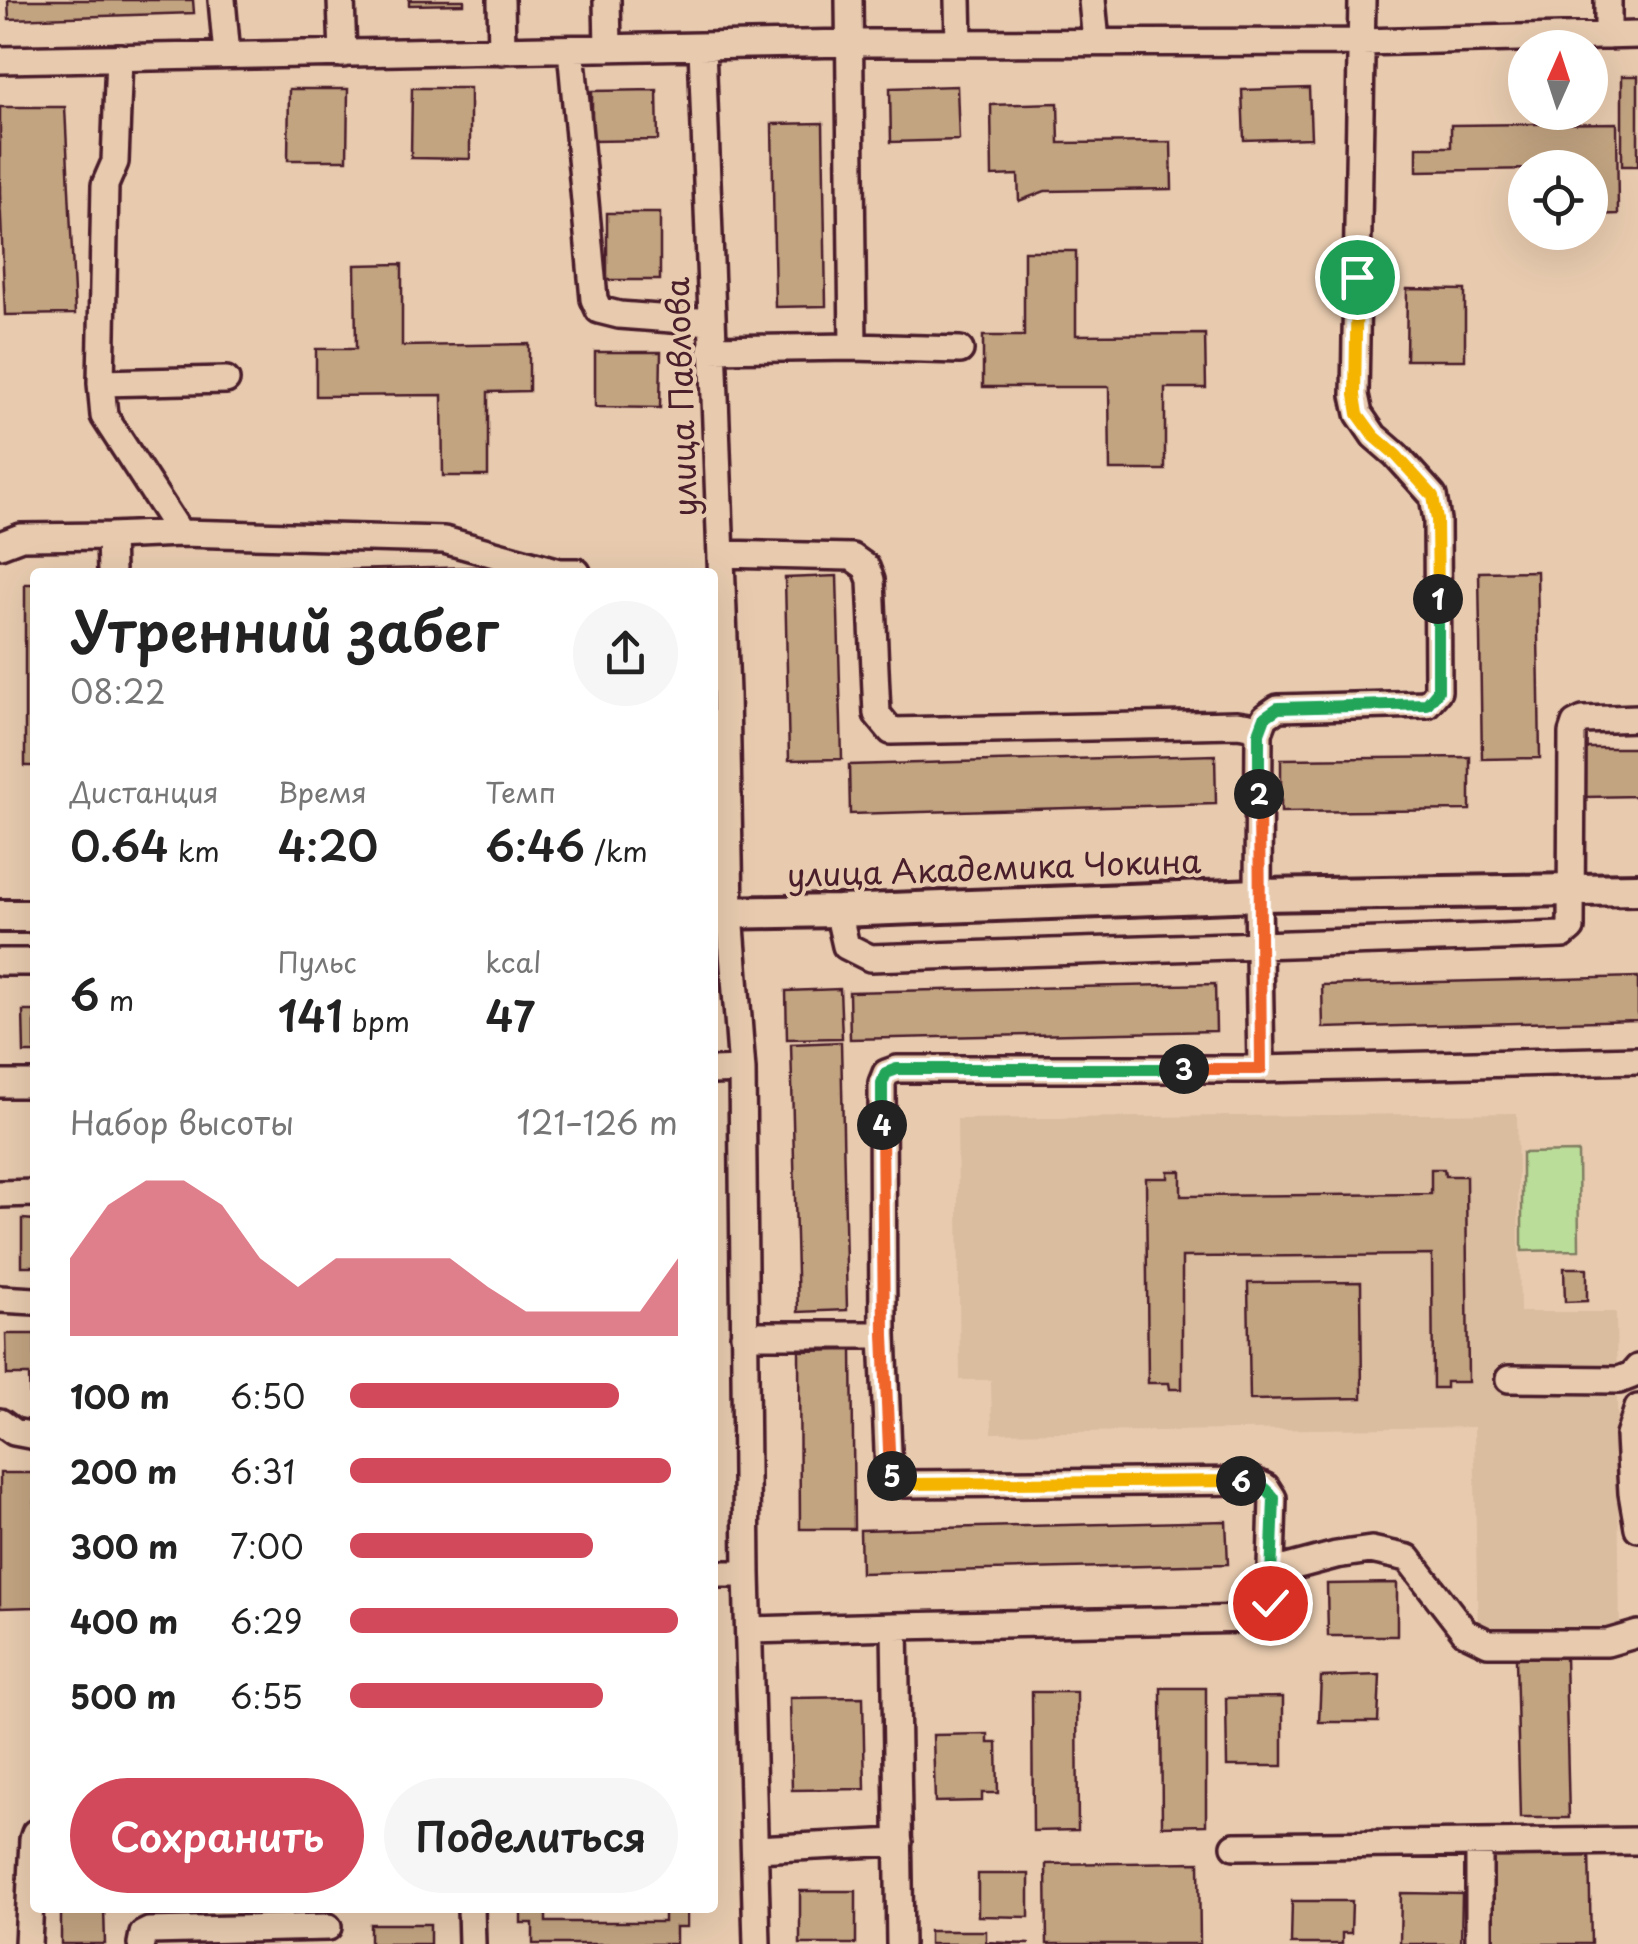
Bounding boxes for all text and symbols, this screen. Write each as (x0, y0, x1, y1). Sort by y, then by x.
north arrow (1508, 30, 1608, 130)
map controls (1508, 30, 1608, 250)
button: locate (1508, 150, 1608, 250)
pin (1315, 235, 1400, 320)
icon: arrive (1330, 250, 1385, 305)
street label: улица Павлова (652, 276, 708, 518)
pin: 1 (1413, 574, 1463, 624)
text: 1 (1431, 577, 1445, 620)
text: Утренний забег (70, 588, 499, 671)
button: share (573, 601, 678, 706)
text: 08:22 (70, 667, 166, 715)
pin: 2 (1234, 769, 1284, 819)
text: Дистанция (70, 770, 219, 813)
text: Время (278, 770, 367, 813)
text: Темп (485, 770, 556, 813)
text: 2 (1249, 772, 1269, 815)
text: 0.64 (70, 813, 169, 876)
text: 4:20 (278, 813, 378, 876)
text: 6:46 (485, 813, 585, 876)
text: km (169, 829, 220, 872)
text: /km (585, 829, 648, 872)
street label: улица Академика Чокина (786, 836, 1202, 898)
text: Пульс (278, 940, 357, 983)
text: kcal (485, 940, 541, 983)
text: 6 (70, 962, 100, 1025)
text: m (100, 978, 134, 1021)
text: 141 (278, 983, 343, 1046)
text: 47 (485, 983, 535, 1046)
text: bpm (343, 999, 410, 1042)
pin: 3 (1159, 1044, 1209, 1094)
text: 3 (1175, 1047, 1193, 1090)
text: Набор высоты (70, 1098, 294, 1146)
text: 121–126 m (516, 1098, 678, 1146)
pin: 4 (857, 1100, 907, 1150)
text: 4 (872, 1103, 892, 1146)
text: 100 m (70, 1372, 170, 1420)
text: 6:50 (230, 1372, 305, 1420)
text: 200 m (70, 1447, 177, 1495)
text: 6:31 (230, 1447, 295, 1495)
pin: 5 (867, 1451, 917, 1501)
text: 5 (883, 1454, 901, 1497)
pin: 6 (1216, 1456, 1266, 1506)
text: 6 (1231, 1459, 1251, 1502)
text: 300 m (70, 1522, 178, 1570)
text: 7:00 (230, 1522, 304, 1570)
pin (1228, 1561, 1313, 1646)
icon: check (1243, 1576, 1298, 1631)
text: 400 m (70, 1597, 178, 1645)
text: 6:29 (230, 1597, 302, 1645)
text: 500 m (70, 1672, 176, 1720)
text: 6:55 (230, 1672, 303, 1720)
button: Сохранить (70, 1778, 364, 1893)
button: Поделиться (384, 1778, 678, 1893)

